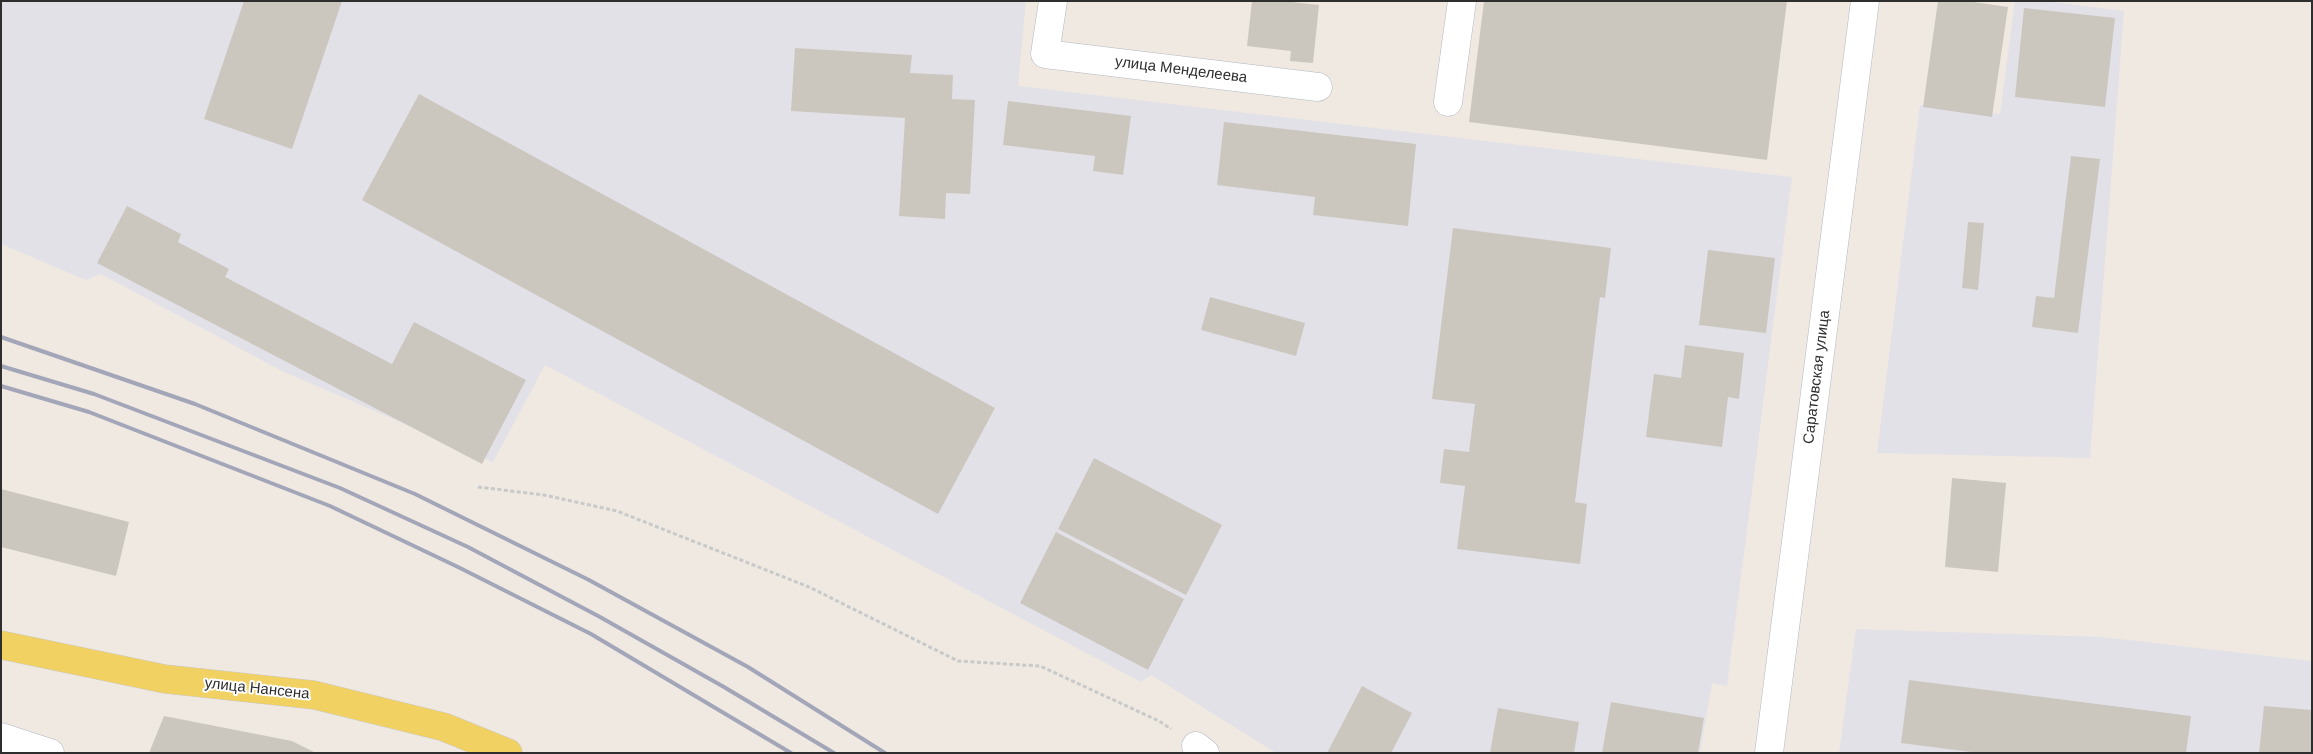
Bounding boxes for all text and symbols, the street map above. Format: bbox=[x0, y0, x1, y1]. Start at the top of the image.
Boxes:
street label: улица Менделеева bbox=[1114, 53, 1248, 87]
street label: Саратовская улица bbox=[1800, 309, 1834, 445]
street label: улица Нансена bbox=[204, 675, 310, 703]

